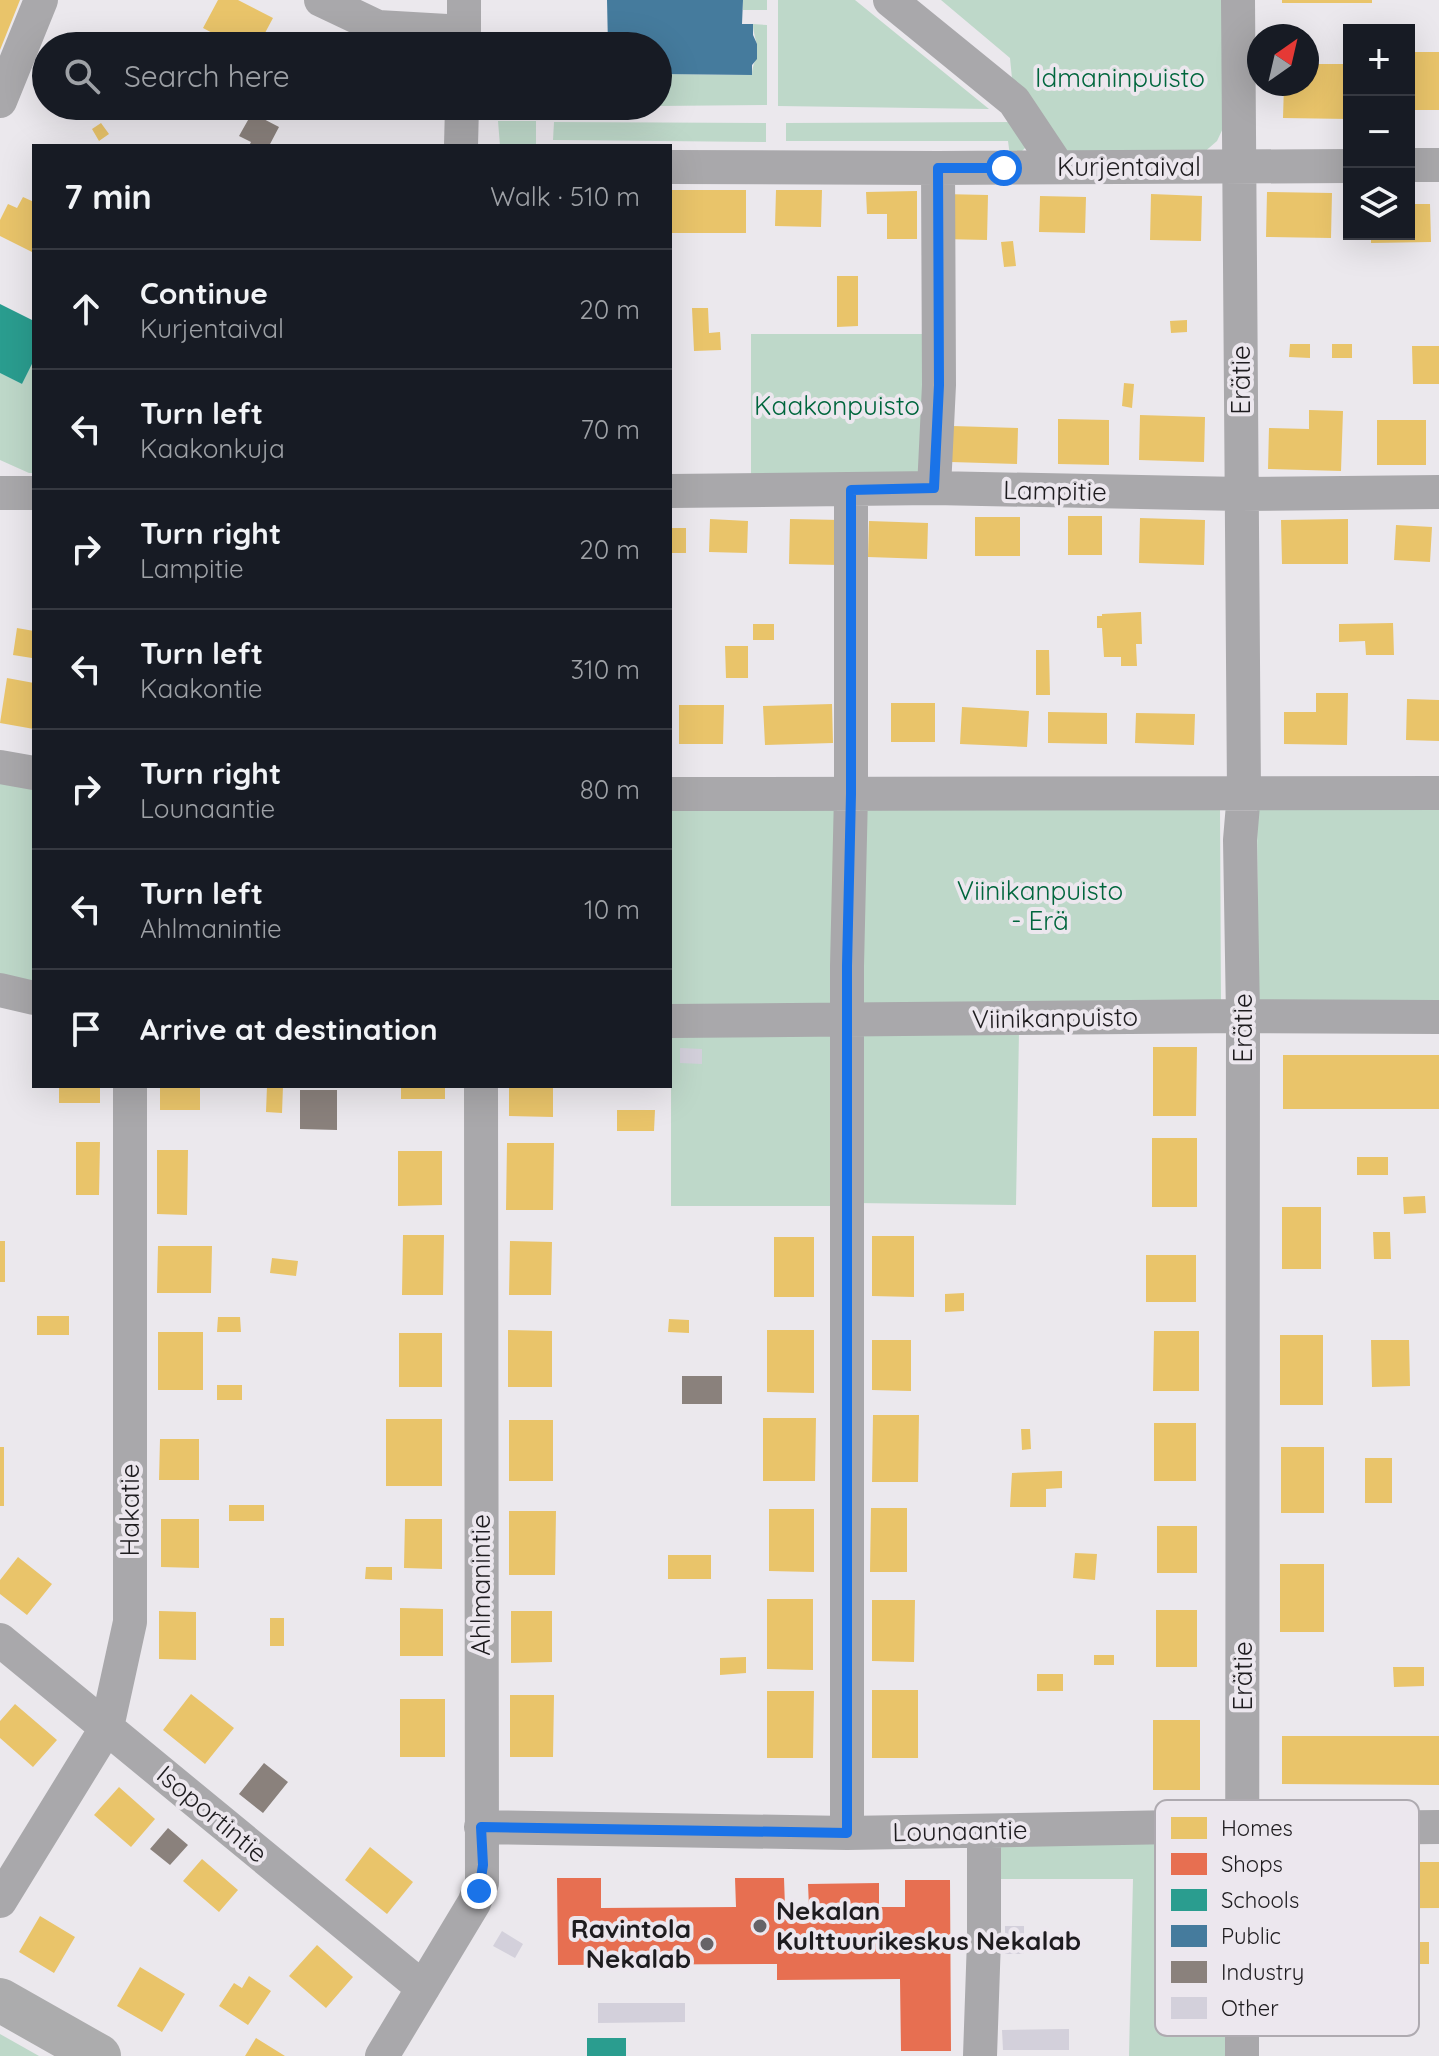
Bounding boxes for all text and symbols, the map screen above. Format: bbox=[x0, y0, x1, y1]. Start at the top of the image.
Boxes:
north arrow bbox=[1247, 24, 1319, 96]
map controls bbox=[1343, 24, 1415, 240]
button: + bbox=[1343, 24, 1415, 96]
search box bbox=[32, 32, 672, 120]
icon: search bbox=[60, 54, 104, 98]
text: Search here bbox=[124, 57, 290, 95]
park label: Idmaninpuisto bbox=[1035, 61, 1205, 94]
button: − bbox=[1343, 96, 1415, 168]
route start bbox=[986, 150, 1022, 186]
street label: Kurjentaival bbox=[1057, 150, 1201, 183]
button: layers bbox=[1343, 168, 1415, 240]
text: 7 min bbox=[64, 175, 152, 218]
text: Walk · 510 m bbox=[490, 180, 640, 213]
text: Continue bbox=[140, 274, 268, 312]
icon: ahead bbox=[64, 287, 108, 331]
text: 20 m bbox=[579, 293, 640, 326]
text: Kurjentaival bbox=[140, 312, 284, 345]
street label: Erätie bbox=[1224, 345, 1257, 415]
park label: Kaakonpuisto bbox=[754, 389, 920, 422]
text: Turn left bbox=[140, 394, 263, 432]
icon: left bbox=[64, 407, 108, 451]
text: 70 m bbox=[580, 413, 640, 446]
text: Kaakonkuja bbox=[140, 432, 285, 465]
street label: Lampitie bbox=[1003, 473, 1107, 508]
text: Turn right bbox=[140, 514, 281, 552]
icon: right bbox=[64, 527, 108, 571]
text: 20 m bbox=[579, 533, 640, 566]
text: Lampitie bbox=[140, 552, 244, 585]
text: Turn left bbox=[140, 634, 263, 672]
icon: left bbox=[64, 647, 108, 691]
text: 310 m bbox=[570, 653, 640, 686]
text: Kaakontie bbox=[140, 672, 262, 705]
text: Turn right bbox=[140, 754, 281, 792]
icon: right bbox=[64, 767, 108, 811]
text: 80 m bbox=[580, 773, 640, 806]
text: Lounaantie bbox=[140, 792, 275, 825]
text: Turn left bbox=[140, 874, 263, 912]
park label: Viinikanpuisto - Erä bbox=[957, 874, 1123, 937]
icon: left bbox=[64, 887, 108, 931]
text: 10 m bbox=[584, 893, 640, 926]
text: Ahlmanintie bbox=[140, 912, 282, 945]
street label: Erätie bbox=[1226, 993, 1259, 1063]
street label: Viinikanpuisto bbox=[972, 1000, 1138, 1035]
icon: arrive bbox=[64, 1007, 108, 1051]
text: Arrive at destination bbox=[140, 1010, 438, 1048]
street label: Hakatie bbox=[113, 1463, 146, 1557]
street label: Ahlmanintie bbox=[464, 1514, 497, 1656]
street label: Erätie bbox=[1226, 1641, 1259, 1711]
street label: Isoportintie bbox=[150, 1758, 274, 1869]
legend bbox=[1155, 1800, 1419, 2036]
street label: Lounaantie bbox=[892, 1813, 1028, 1848]
text: Homes bbox=[1221, 1814, 1293, 1842]
text: Shops bbox=[1221, 1850, 1283, 1878]
route end bbox=[461, 1873, 497, 1909]
text: Schools bbox=[1221, 1886, 1299, 1914]
place label: Nekalan Kulttuurikeskus Nekalab bbox=[776, 1894, 1081, 1957]
place label: Ravintola Nekalab bbox=[571, 1912, 691, 1975]
marker: Nekalan Kulttuurikeskus Nekalab bbox=[751, 1917, 769, 1935]
text: Public bbox=[1221, 1922, 1281, 1950]
marker: Ravintola Nekalab bbox=[698, 1935, 716, 1953]
text: Industry bbox=[1221, 1958, 1304, 1986]
text: Other bbox=[1221, 1994, 1279, 2022]

